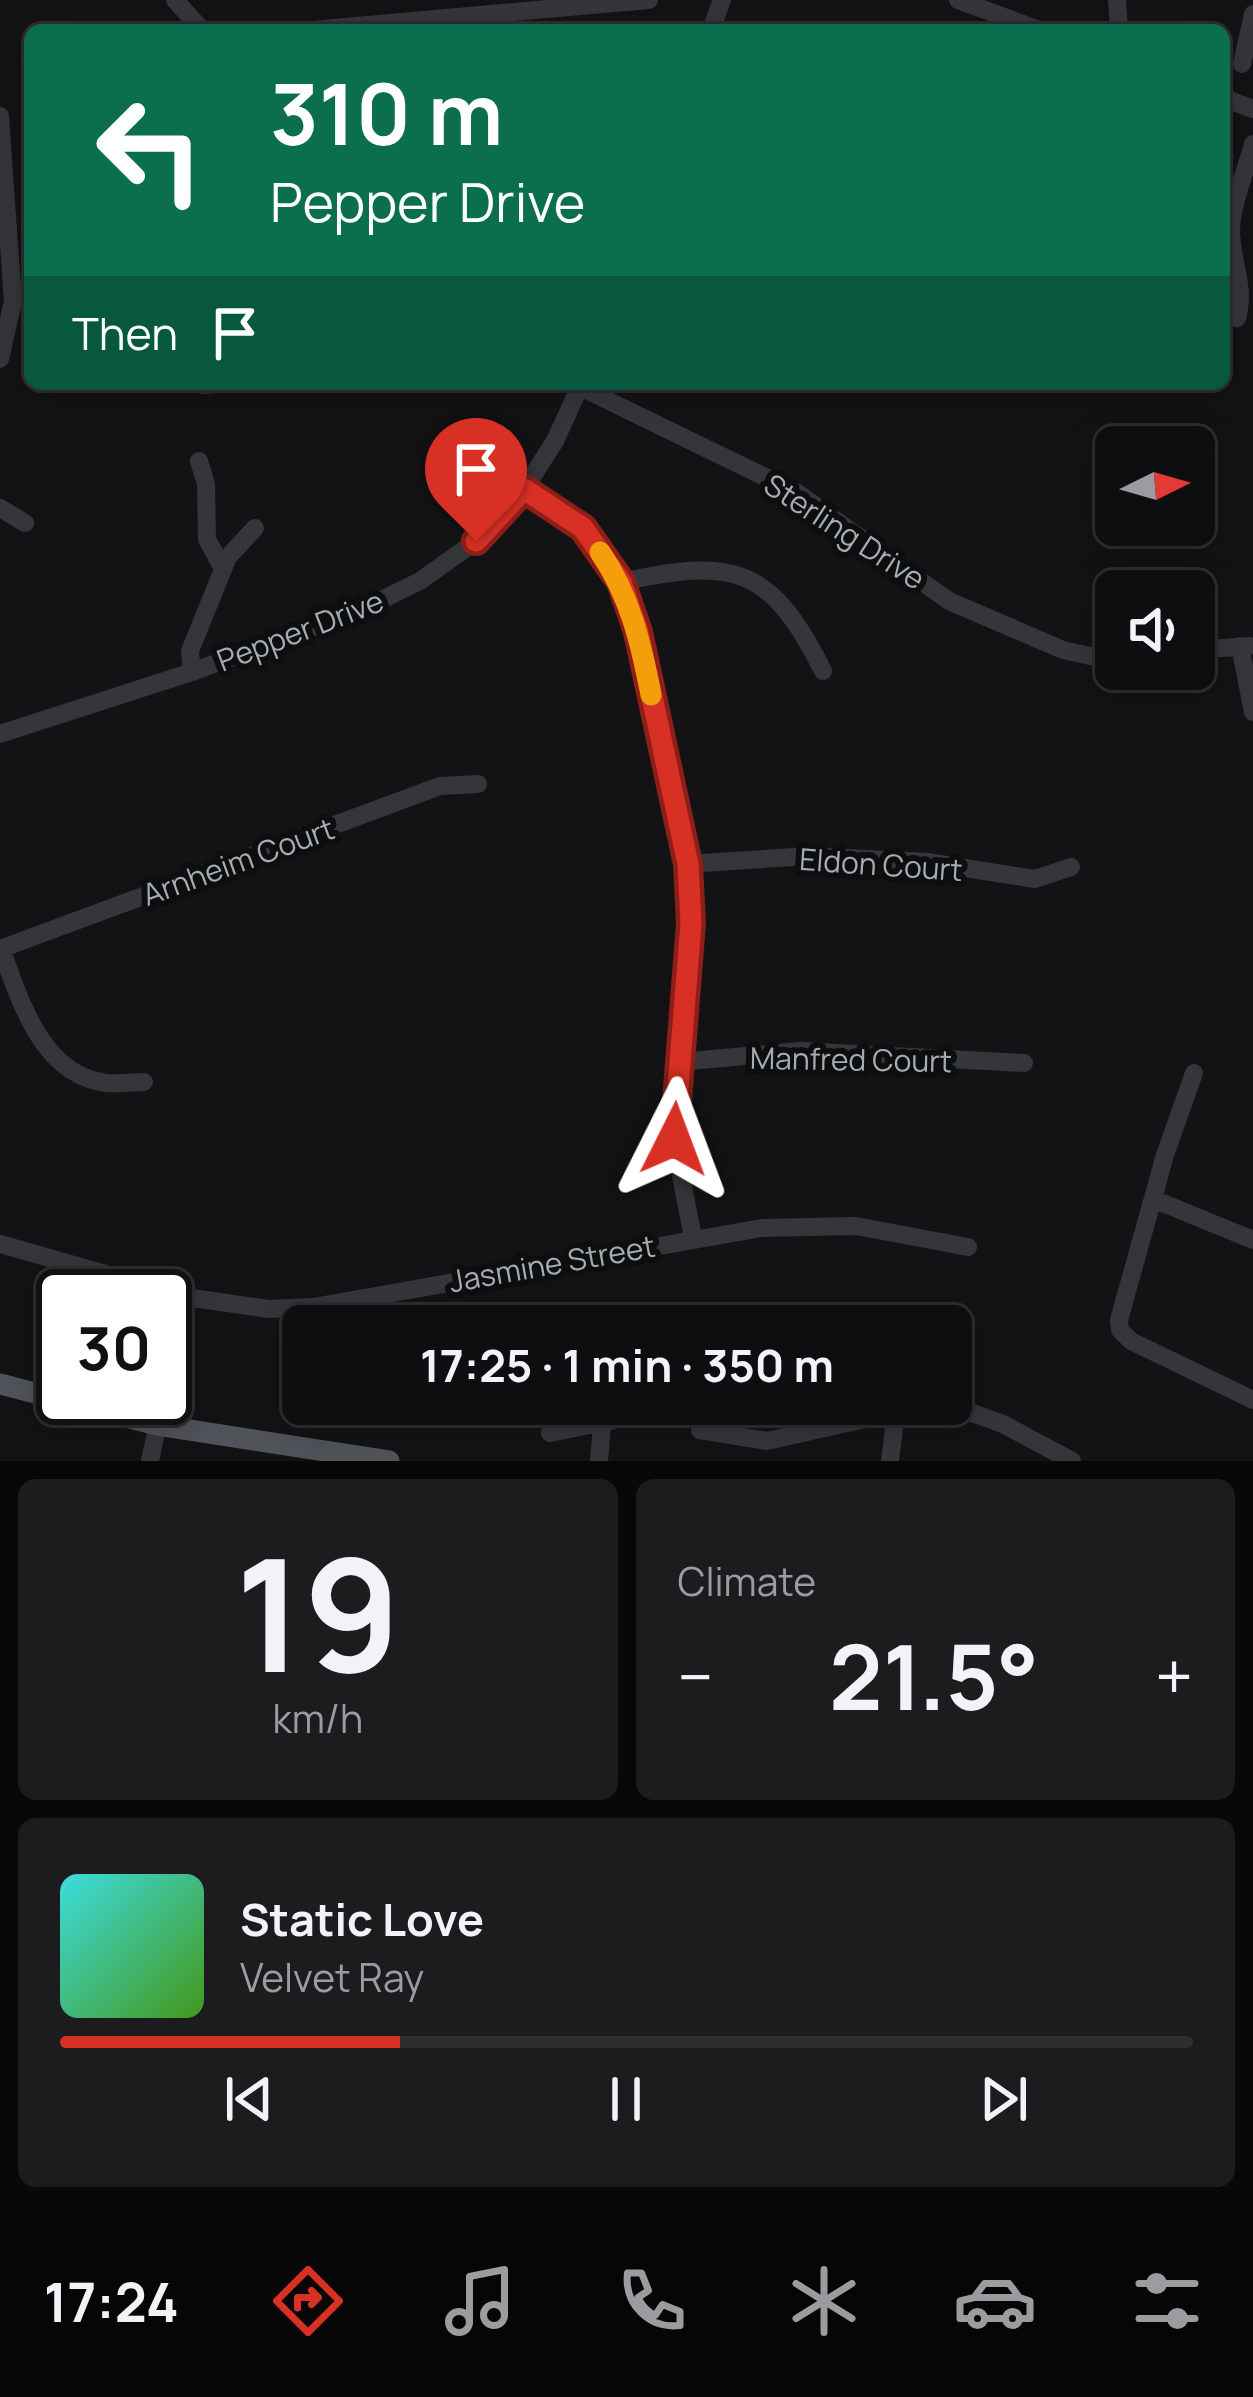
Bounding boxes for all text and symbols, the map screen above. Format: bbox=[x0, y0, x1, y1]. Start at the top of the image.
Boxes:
text: 310 m bbox=[270, 55, 503, 170]
icon: left bbox=[72, 72, 228, 228]
text: Pepper Drive bbox=[270, 164, 585, 238]
icon: arrive bbox=[202, 300, 268, 366]
text: Then bbox=[72, 302, 178, 364]
pin bbox=[425, 418, 527, 541]
north arrow bbox=[1095, 426, 1215, 546]
map controls bbox=[1095, 426, 1215, 690]
icon: arrive bbox=[443, 436, 509, 502]
street label: Sterling Drive bbox=[757, 464, 933, 598]
button: sound bbox=[1095, 570, 1215, 690]
street label: Pepper Drive bbox=[211, 579, 389, 681]
street label: Arnheim Court bbox=[136, 807, 340, 915]
street label: Eldon Court bbox=[798, 838, 964, 890]
street label: Manfred Court bbox=[750, 1037, 952, 1081]
position arrow bbox=[611, 1076, 737, 1202]
street label: Jasmine Street bbox=[446, 1225, 658, 1301]
speed limit sign: 30 bbox=[36, 1269, 192, 1425]
text: 17:25 · 1 min · 350 m bbox=[420, 1334, 834, 1396]
text: 19 bbox=[235, 1506, 400, 1719]
text: Climate bbox=[678, 1554, 816, 1608]
text: 21.5° bbox=[829, 1614, 1039, 1737]
text: − bbox=[678, 1631, 713, 1721]
text: + bbox=[1155, 1631, 1193, 1721]
text: km/h bbox=[272, 1691, 363, 1745]
text: Static Love bbox=[240, 1888, 484, 1950]
text: Velvet Ray bbox=[240, 1950, 424, 2004]
icon: previous bbox=[216, 2066, 282, 2132]
icon: pause bbox=[593, 2066, 659, 2132]
icon: next bbox=[971, 2066, 1037, 2132]
icon: directions bbox=[266, 2259, 350, 2343]
icon: music bbox=[438, 2259, 522, 2343]
icon: phone bbox=[610, 2259, 694, 2343]
icon: climate bbox=[782, 2259, 866, 2343]
icon: car bbox=[953, 2259, 1037, 2343]
icon: filters bbox=[1125, 2259, 1209, 2343]
text: 17:24 bbox=[44, 2264, 179, 2338]

